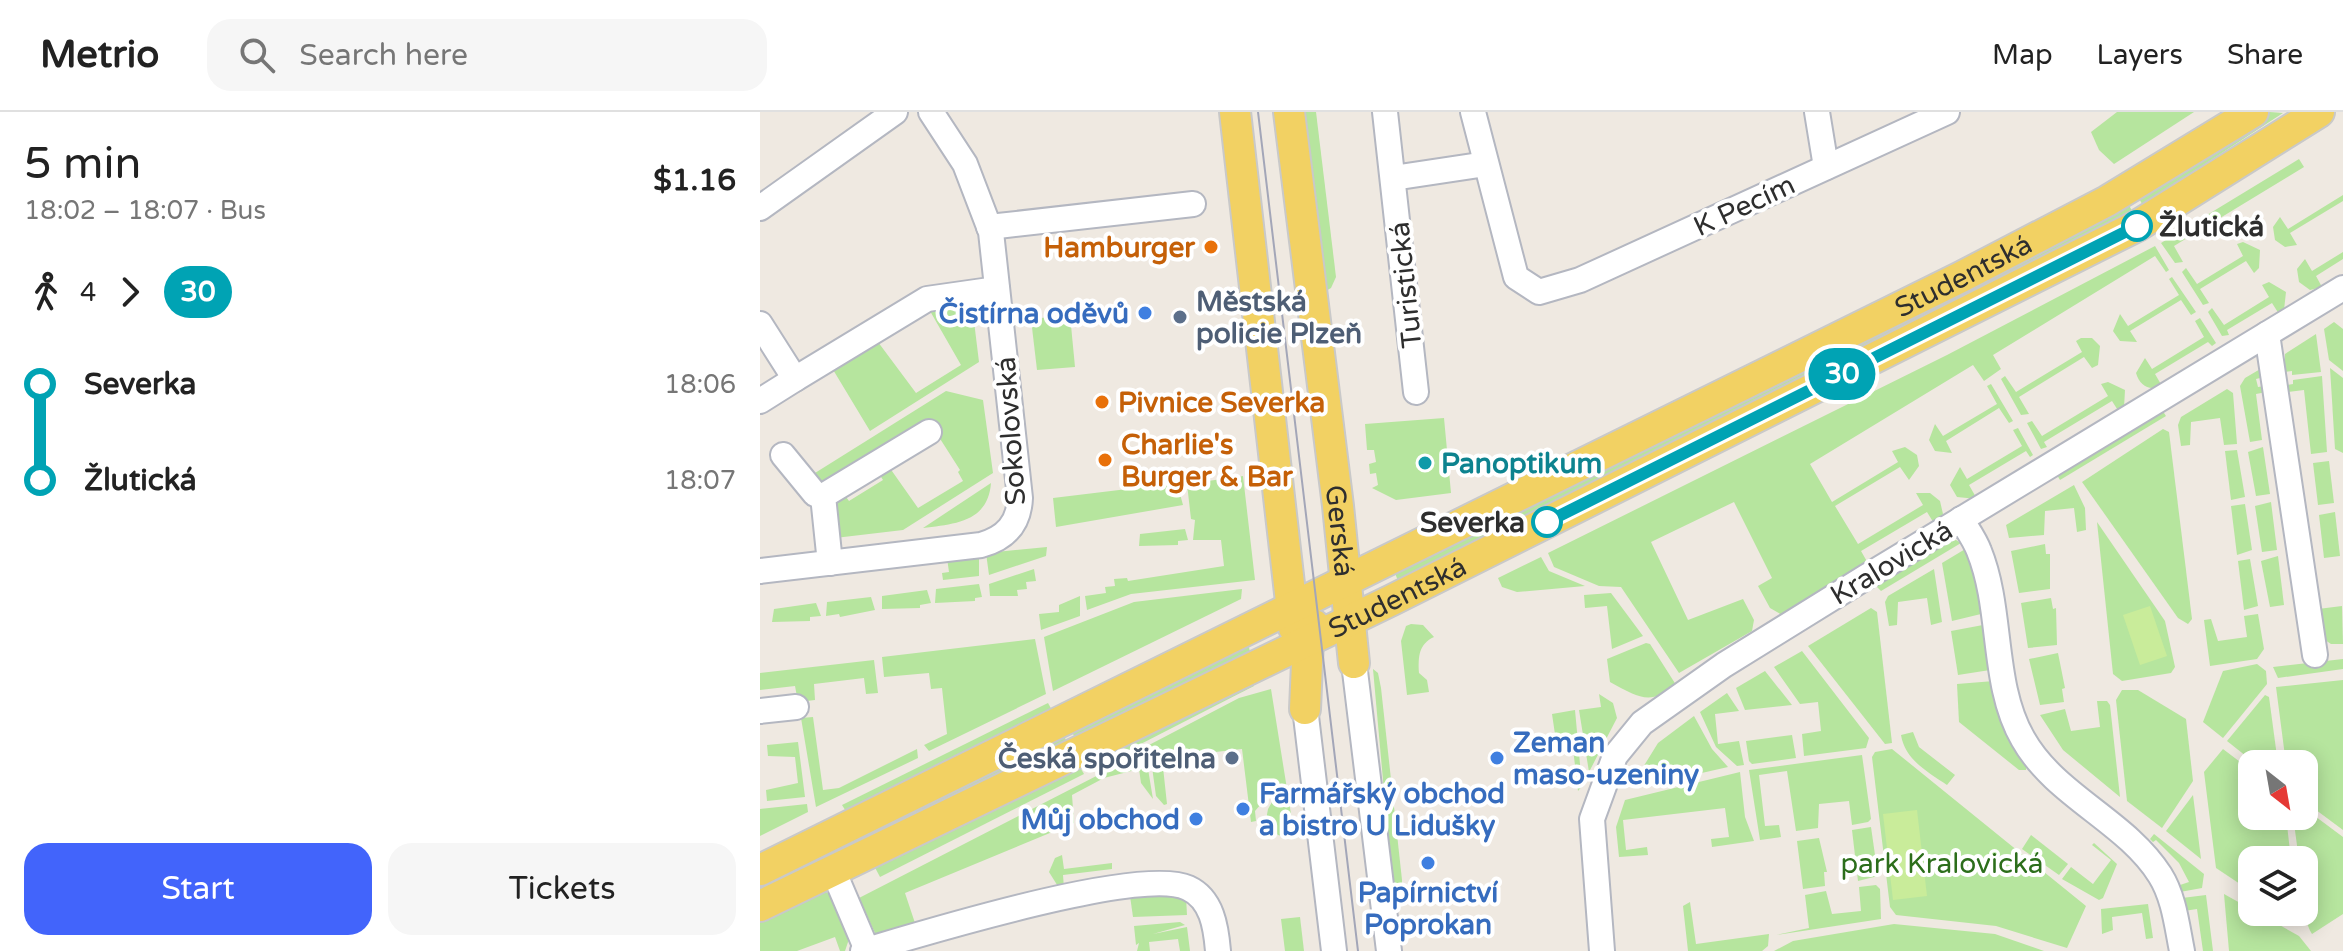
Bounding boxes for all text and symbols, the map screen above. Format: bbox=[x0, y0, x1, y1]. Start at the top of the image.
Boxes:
search box bbox=[207, 19, 767, 91]
text: Metrio bbox=[40, 32, 159, 78]
icon: search bbox=[235, 33, 279, 77]
text: Search here bbox=[299, 37, 468, 74]
text: Map bbox=[1992, 38, 2053, 72]
text: Layers bbox=[2097, 38, 2183, 72]
text: Share bbox=[2227, 38, 2303, 72]
text: 5 min bbox=[24, 138, 141, 191]
text: $1.16 bbox=[653, 162, 736, 199]
street label: K Pecím bbox=[1688, 168, 1801, 244]
text: 18:02 – 18:07 · Bus bbox=[24, 195, 266, 226]
place label: Žlutická bbox=[2159, 210, 2264, 244]
marker: Žlutická bbox=[2122, 211, 2152, 241]
street label: Turistická bbox=[1382, 220, 1430, 350]
street label: Studentská bbox=[1889, 227, 2038, 325]
place label: Hamburger bbox=[1043, 231, 1196, 265]
marker: Hamburger bbox=[1202, 238, 1220, 256]
icon: walk bbox=[24, 270, 68, 314]
icon: forward bbox=[108, 270, 152, 314]
text: 30 bbox=[180, 275, 216, 309]
text: 4 bbox=[80, 277, 96, 308]
place label: Městská policie Plzeň bbox=[1196, 285, 1362, 351]
place label: Čistírna oděvů bbox=[938, 297, 1129, 331]
marker: Čistírna oděvů bbox=[1136, 304, 1154, 322]
marker: Městská policie Plzeň bbox=[1171, 308, 1189, 326]
line badge: 30 bbox=[1806, 348, 1878, 400]
street label: Sokolovská bbox=[989, 355, 1033, 506]
text: 30 bbox=[1824, 357, 1860, 391]
text: Severka bbox=[84, 366, 196, 403]
text: 18:06 bbox=[664, 369, 736, 400]
place label: Pivnice Severka bbox=[1118, 386, 1325, 420]
marker: Pivnice Severka bbox=[1093, 393, 1111, 411]
place label: Charlie's Burger & Bar bbox=[1121, 428, 1294, 494]
place label: Panoptikum bbox=[1441, 447, 1602, 481]
marker: Charlie's Burger & Bar bbox=[1096, 451, 1114, 469]
marker: Panoptikum bbox=[1416, 454, 1434, 472]
text: Žlutická bbox=[84, 462, 197, 499]
text: 18:07 bbox=[664, 465, 736, 496]
street label: Gerská bbox=[1318, 483, 1361, 578]
place label: Severka bbox=[1420, 506, 1525, 540]
marker: Severka bbox=[1532, 507, 1562, 537]
street label: Kralovická bbox=[1824, 513, 1959, 613]
street label: Studentská bbox=[1323, 550, 1472, 646]
place label: Zeman maso-uzeniny bbox=[1513, 726, 1699, 792]
place label: Česká spořitelna bbox=[998, 742, 1216, 776]
marker: Česká spořitelna bbox=[1223, 749, 1241, 767]
marker: Zeman maso-uzeniny bbox=[1488, 749, 1506, 767]
north arrow bbox=[2238, 750, 2318, 830]
map controls bbox=[2238, 750, 2318, 926]
place label: Farmářský obchod a bistro U Lidušky bbox=[1259, 777, 1505, 843]
marker: Farmářský obchod a bistro U Lidušky bbox=[1234, 800, 1252, 818]
place label: Můj obchod bbox=[1021, 803, 1180, 837]
marker: Můj obchod bbox=[1187, 810, 1205, 828]
button: Start bbox=[24, 843, 372, 935]
button: Tickets bbox=[388, 843, 736, 935]
button: layers bbox=[2238, 846, 2318, 926]
park label: park Kralovická bbox=[1840, 847, 2044, 881]
marker: Papírnictví Poprokan bbox=[1419, 854, 1437, 872]
place label: Papírnictví Poprokan bbox=[1358, 876, 1498, 942]

